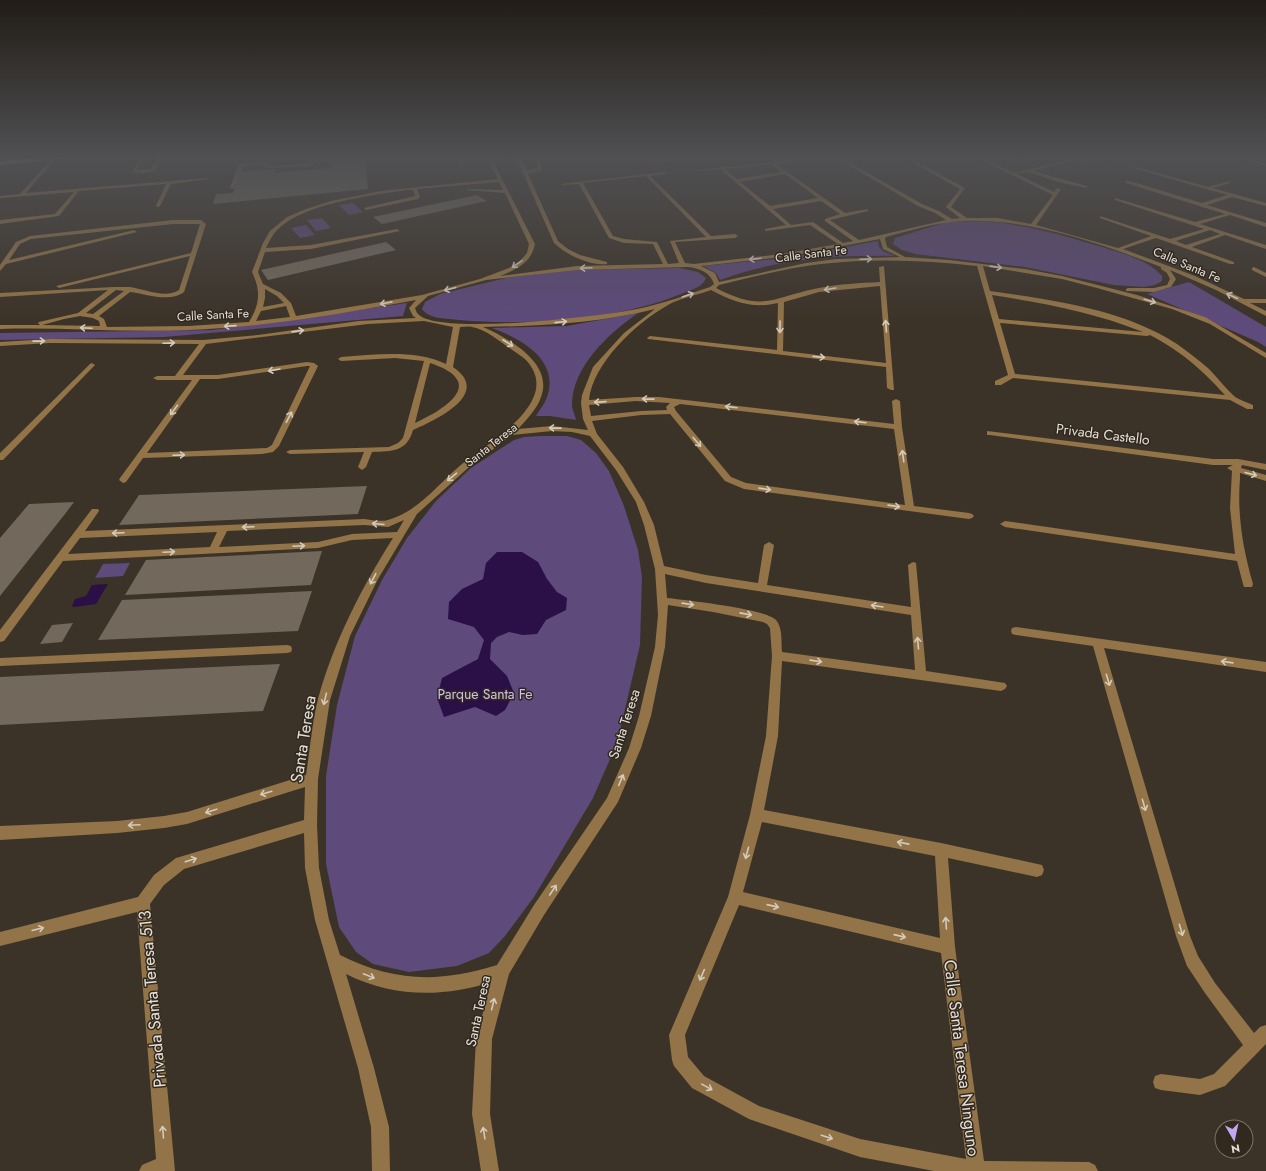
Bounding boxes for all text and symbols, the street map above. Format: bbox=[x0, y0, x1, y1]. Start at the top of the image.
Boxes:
street label: Calle Santa Fe bbox=[774, 241, 848, 267]
street label: Calle Santa Fe bbox=[1150, 243, 1224, 287]
one-way arrow bbox=[859, 255, 872, 263]
one-way arrow bbox=[749, 256, 762, 263]
one-way arrow bbox=[512, 260, 523, 268]
one-way arrow bbox=[989, 263, 1002, 271]
one-way arrow bbox=[580, 264, 593, 271]
one-way arrow bbox=[824, 285, 837, 293]
one-way arrow bbox=[444, 286, 457, 293]
one-way arrow bbox=[682, 291, 694, 299]
one-way arrow bbox=[1226, 292, 1238, 299]
one-way arrow bbox=[1143, 298, 1156, 305]
one-way arrow bbox=[380, 300, 393, 308]
street label: Calle Santa Fe bbox=[177, 304, 249, 326]
one-way arrow bbox=[554, 318, 567, 326]
one-way arrow bbox=[776, 320, 784, 333]
one-way arrow bbox=[882, 320, 889, 333]
one-way arrow bbox=[224, 322, 237, 329]
one-way arrow bbox=[80, 324, 93, 331]
one-way arrow bbox=[291, 327, 304, 335]
one-way arrow bbox=[32, 337, 45, 345]
one-way arrow bbox=[162, 339, 175, 347]
one-way arrow bbox=[502, 339, 513, 347]
one-way arrow bbox=[812, 354, 825, 361]
one-way arrow bbox=[268, 366, 281, 374]
one-way arrow bbox=[642, 395, 655, 403]
one-way arrow bbox=[594, 398, 607, 405]
one-way arrow bbox=[724, 403, 737, 411]
one-way arrow bbox=[170, 404, 178, 415]
one-way arrow bbox=[286, 411, 293, 423]
street label: Privada Castello bbox=[1055, 418, 1151, 450]
street label: Santa Teresa bbox=[461, 419, 521, 471]
one-way arrow bbox=[854, 419, 867, 426]
one-way arrow bbox=[549, 424, 562, 432]
one-way arrow bbox=[692, 437, 701, 447]
one-way arrow bbox=[899, 450, 907, 463]
one-way arrow bbox=[172, 451, 185, 459]
one-way arrow bbox=[1244, 471, 1257, 478]
one-way arrow bbox=[446, 472, 457, 481]
one-way arrow bbox=[758, 485, 771, 493]
one-way arrow bbox=[887, 502, 900, 510]
one-way arrow bbox=[372, 520, 385, 527]
one-way arrow bbox=[242, 524, 255, 531]
one-way arrow bbox=[112, 529, 125, 537]
one-way arrow bbox=[292, 542, 305, 549]
one-way arrow bbox=[162, 549, 175, 556]
one-way arrow bbox=[368, 572, 376, 584]
one-way arrow bbox=[681, 600, 694, 608]
one-way arrow bbox=[871, 602, 884, 610]
one-way arrow bbox=[739, 610, 752, 618]
one-way arrow bbox=[915, 637, 922, 650]
one-way arrow bbox=[809, 657, 822, 665]
one-way arrow bbox=[1221, 657, 1234, 665]
one-way arrow bbox=[1105, 673, 1112, 686]
park label: Parque Santa Fe bbox=[437, 684, 533, 704]
street label: Santa Teresa bbox=[603, 686, 645, 762]
one-way arrow bbox=[321, 693, 328, 706]
street label: Santa Teresa bbox=[284, 694, 322, 784]
one-way arrow bbox=[618, 774, 626, 786]
one-way arrow bbox=[260, 790, 273, 797]
one-way arrow bbox=[1141, 798, 1148, 811]
one-way arrow bbox=[205, 807, 217, 815]
one-way arrow bbox=[128, 822, 141, 829]
one-way arrow bbox=[897, 838, 910, 846]
one-way arrow bbox=[743, 846, 750, 859]
one-way arrow bbox=[185, 856, 198, 863]
one-way arrow bbox=[549, 884, 557, 895]
one-way arrow bbox=[766, 902, 779, 910]
street label: Privada Santa Teresa 513 bbox=[132, 910, 172, 1088]
one-way arrow bbox=[943, 917, 950, 930]
one-way arrow bbox=[1178, 923, 1185, 936]
one-way arrow bbox=[31, 925, 44, 933]
one-way arrow bbox=[893, 932, 906, 940]
street label: Calle Santa Teresa Ninguno bbox=[938, 958, 986, 1158]
one-way arrow bbox=[698, 968, 706, 980]
one-way arrow bbox=[363, 973, 375, 981]
street label: Santa Teresa bbox=[461, 973, 495, 1049]
one-way arrow bbox=[490, 998, 498, 1011]
one-way arrow bbox=[701, 1084, 713, 1092]
north arrow bbox=[1214, 1119, 1254, 1159]
one-way arrow bbox=[160, 1126, 167, 1139]
one-way arrow bbox=[480, 1126, 488, 1139]
one-way arrow bbox=[820, 1134, 833, 1141]
text: N bbox=[1230, 1140, 1241, 1157]

